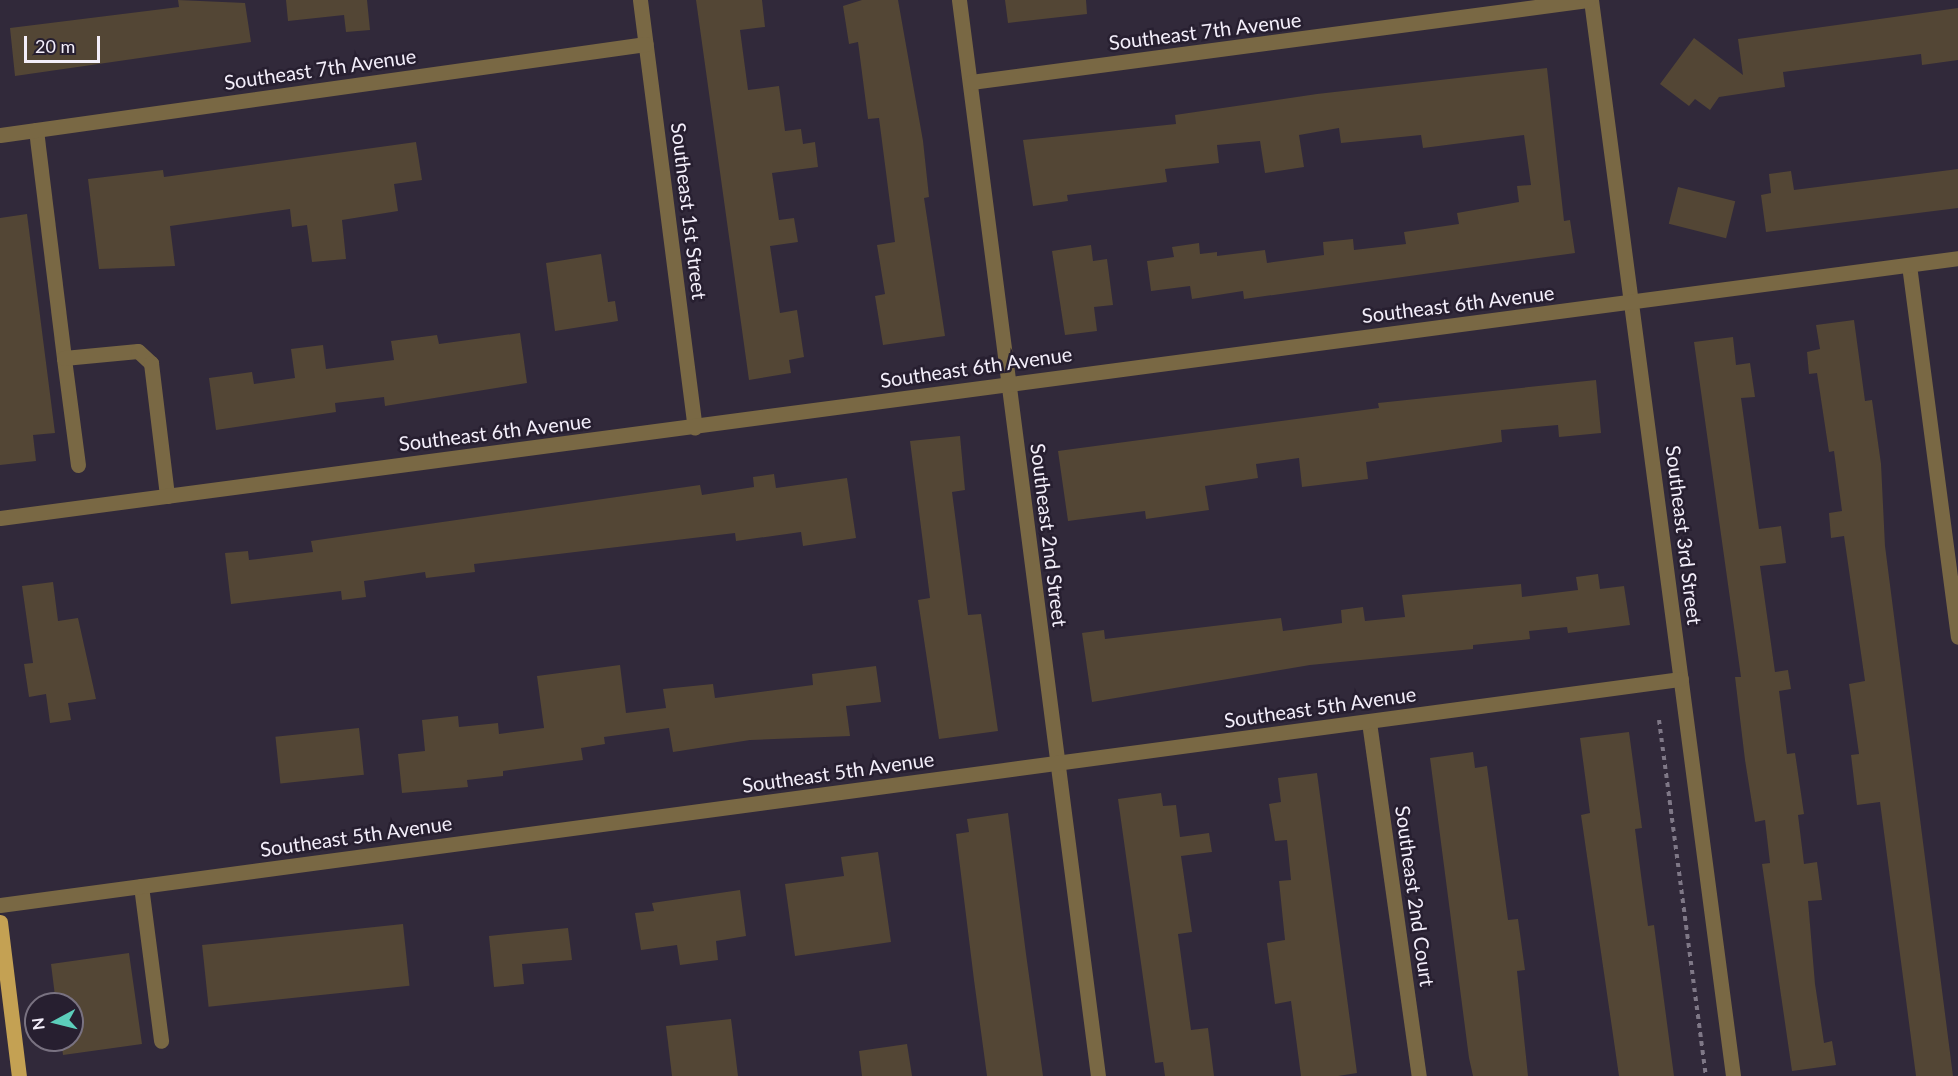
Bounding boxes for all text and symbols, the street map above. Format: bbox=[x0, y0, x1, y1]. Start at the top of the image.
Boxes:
street label: Southeast 7th Avenue bbox=[1107, 7, 1303, 55]
scale bar bbox=[27, 24, 104, 62]
text: 20 m bbox=[35, 35, 75, 57]
street label: Southeast 7th Avenue bbox=[222, 44, 418, 94]
street label: Southeast 1st Street bbox=[666, 121, 712, 301]
street label: Southeast 6th Avenue bbox=[1360, 280, 1556, 328]
street label: Southeast 6th Avenue bbox=[878, 342, 1074, 392]
street label: Southeast 6th Avenue bbox=[397, 408, 593, 456]
street label: Southeast 2nd Street bbox=[1026, 442, 1072, 628]
street label: Southeast 3rd Street bbox=[1661, 444, 1707, 626]
street label: Southeast 5th Avenue bbox=[1222, 682, 1418, 732]
street label: Southeast 5th Avenue bbox=[740, 747, 936, 797]
street label: Southeast 2nd Court bbox=[1390, 804, 1440, 988]
street label: Southeast 5th Avenue bbox=[258, 811, 454, 861]
north arrow bbox=[24, 992, 84, 1052]
text: N bbox=[27, 1017, 48, 1031]

